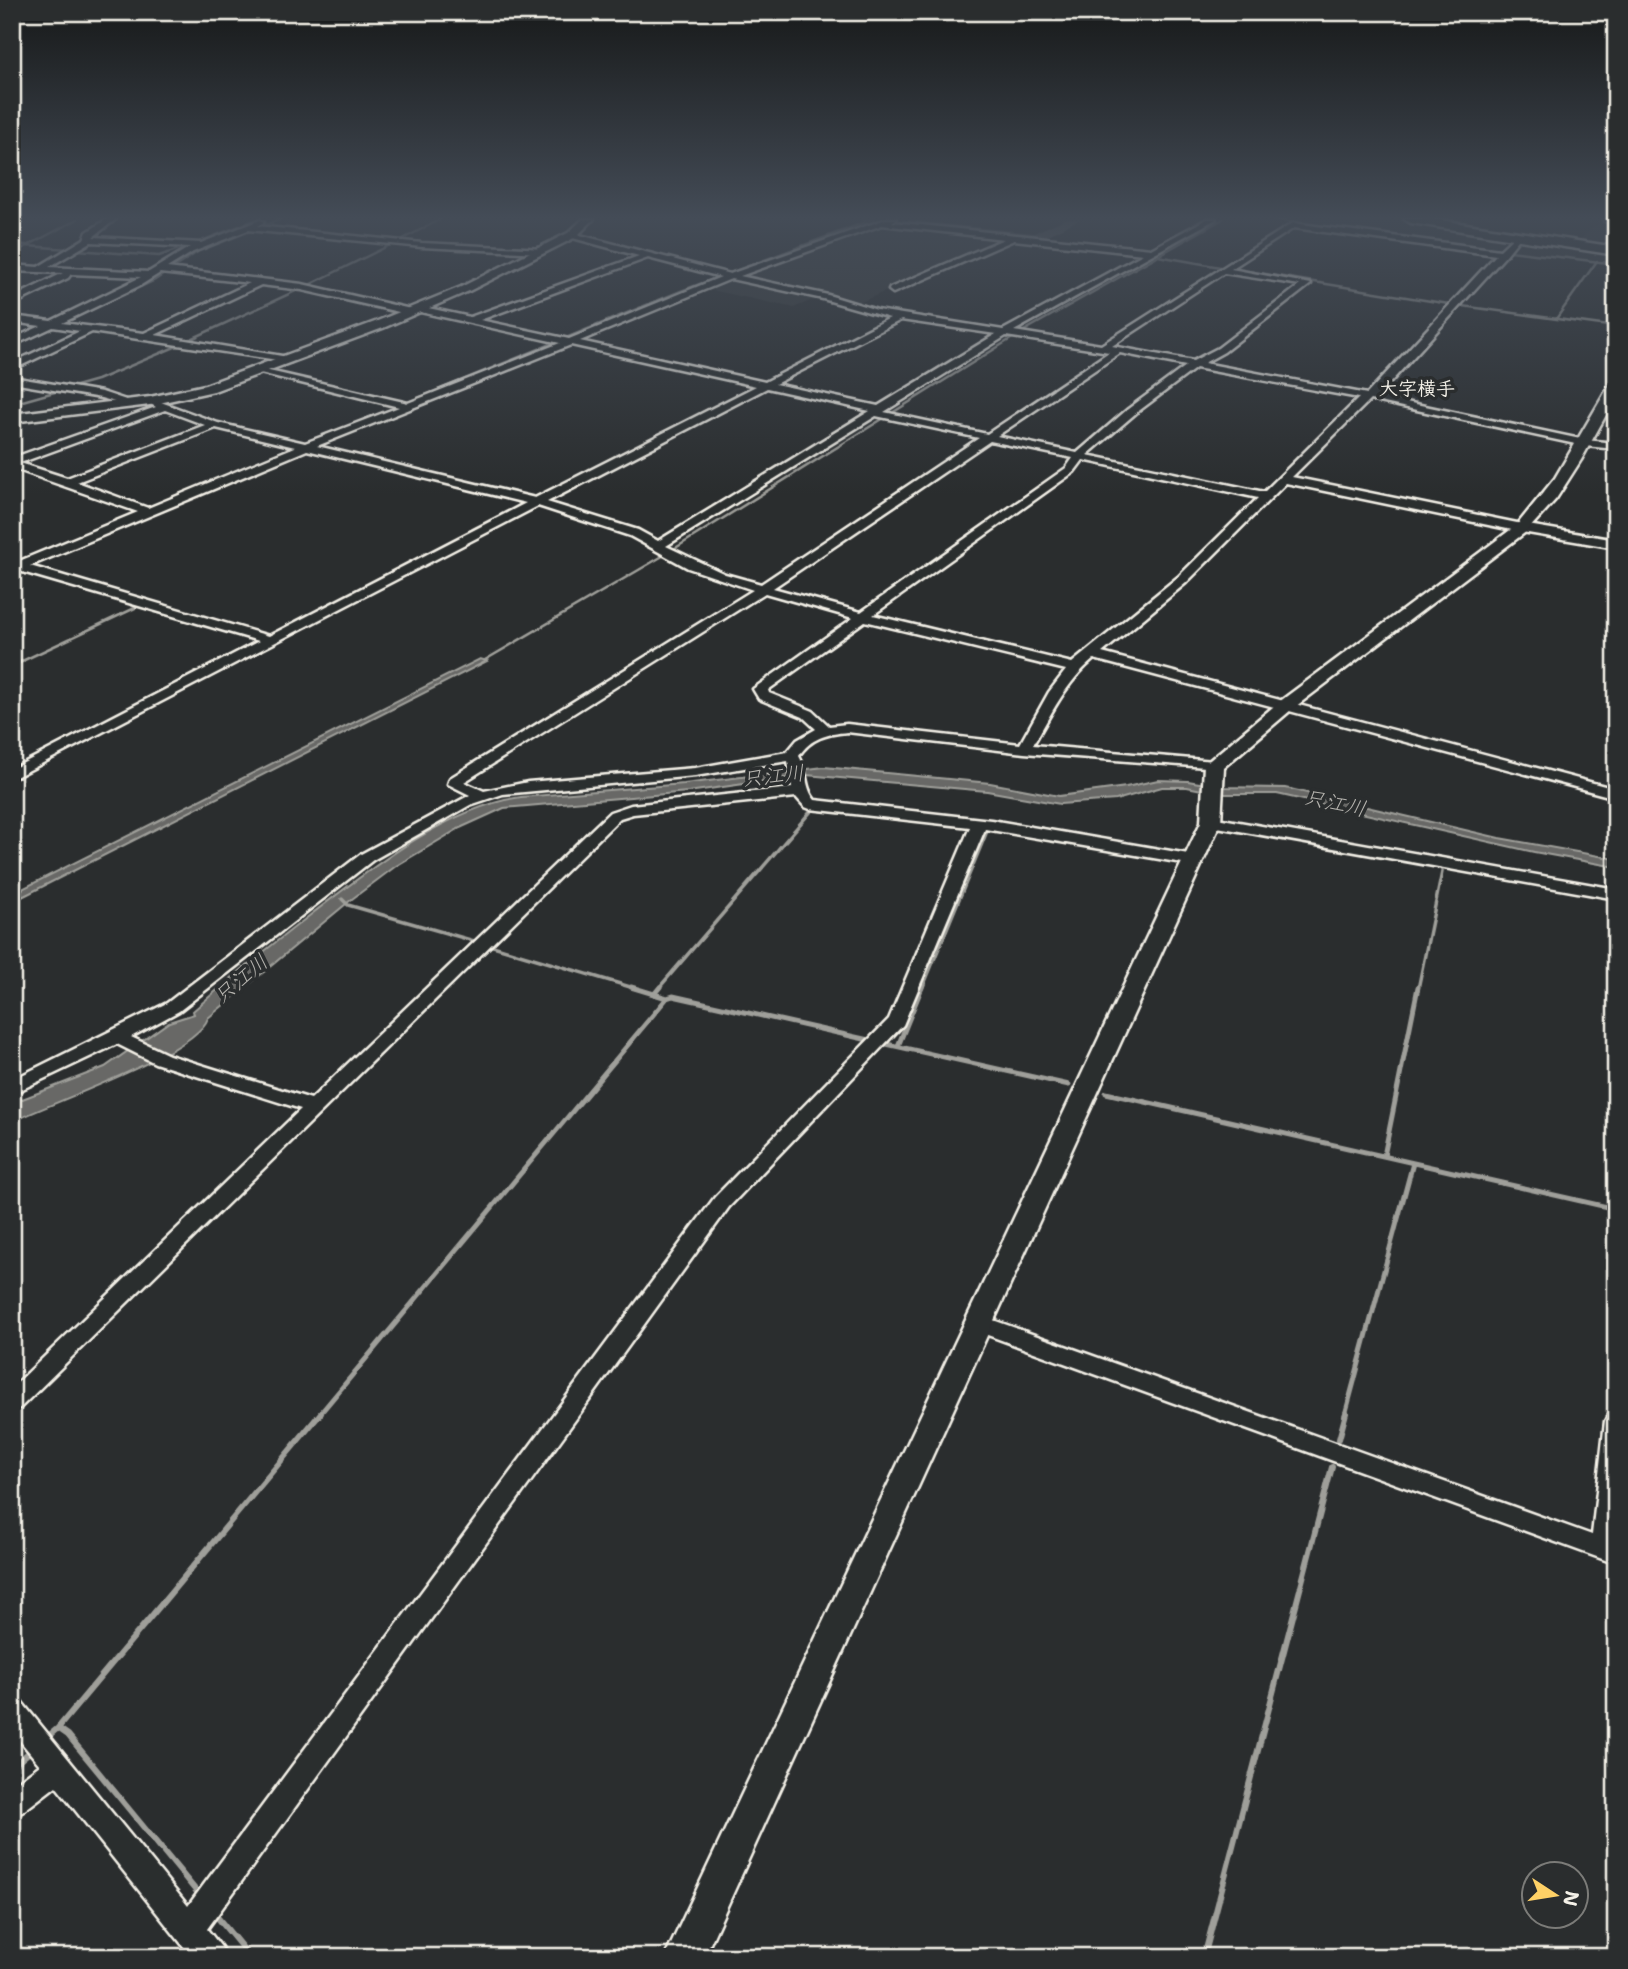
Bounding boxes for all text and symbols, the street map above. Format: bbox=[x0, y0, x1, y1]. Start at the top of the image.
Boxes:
district label: 大字横手 bbox=[1379, 376, 1455, 401]
water label: 只江川 bbox=[740, 759, 806, 793]
water label: 只江川 bbox=[1301, 783, 1369, 823]
water label: 只江川 bbox=[208, 948, 274, 1010]
north arrow bbox=[1520, 1860, 1590, 1930]
text: N bbox=[1557, 1888, 1585, 1908]

